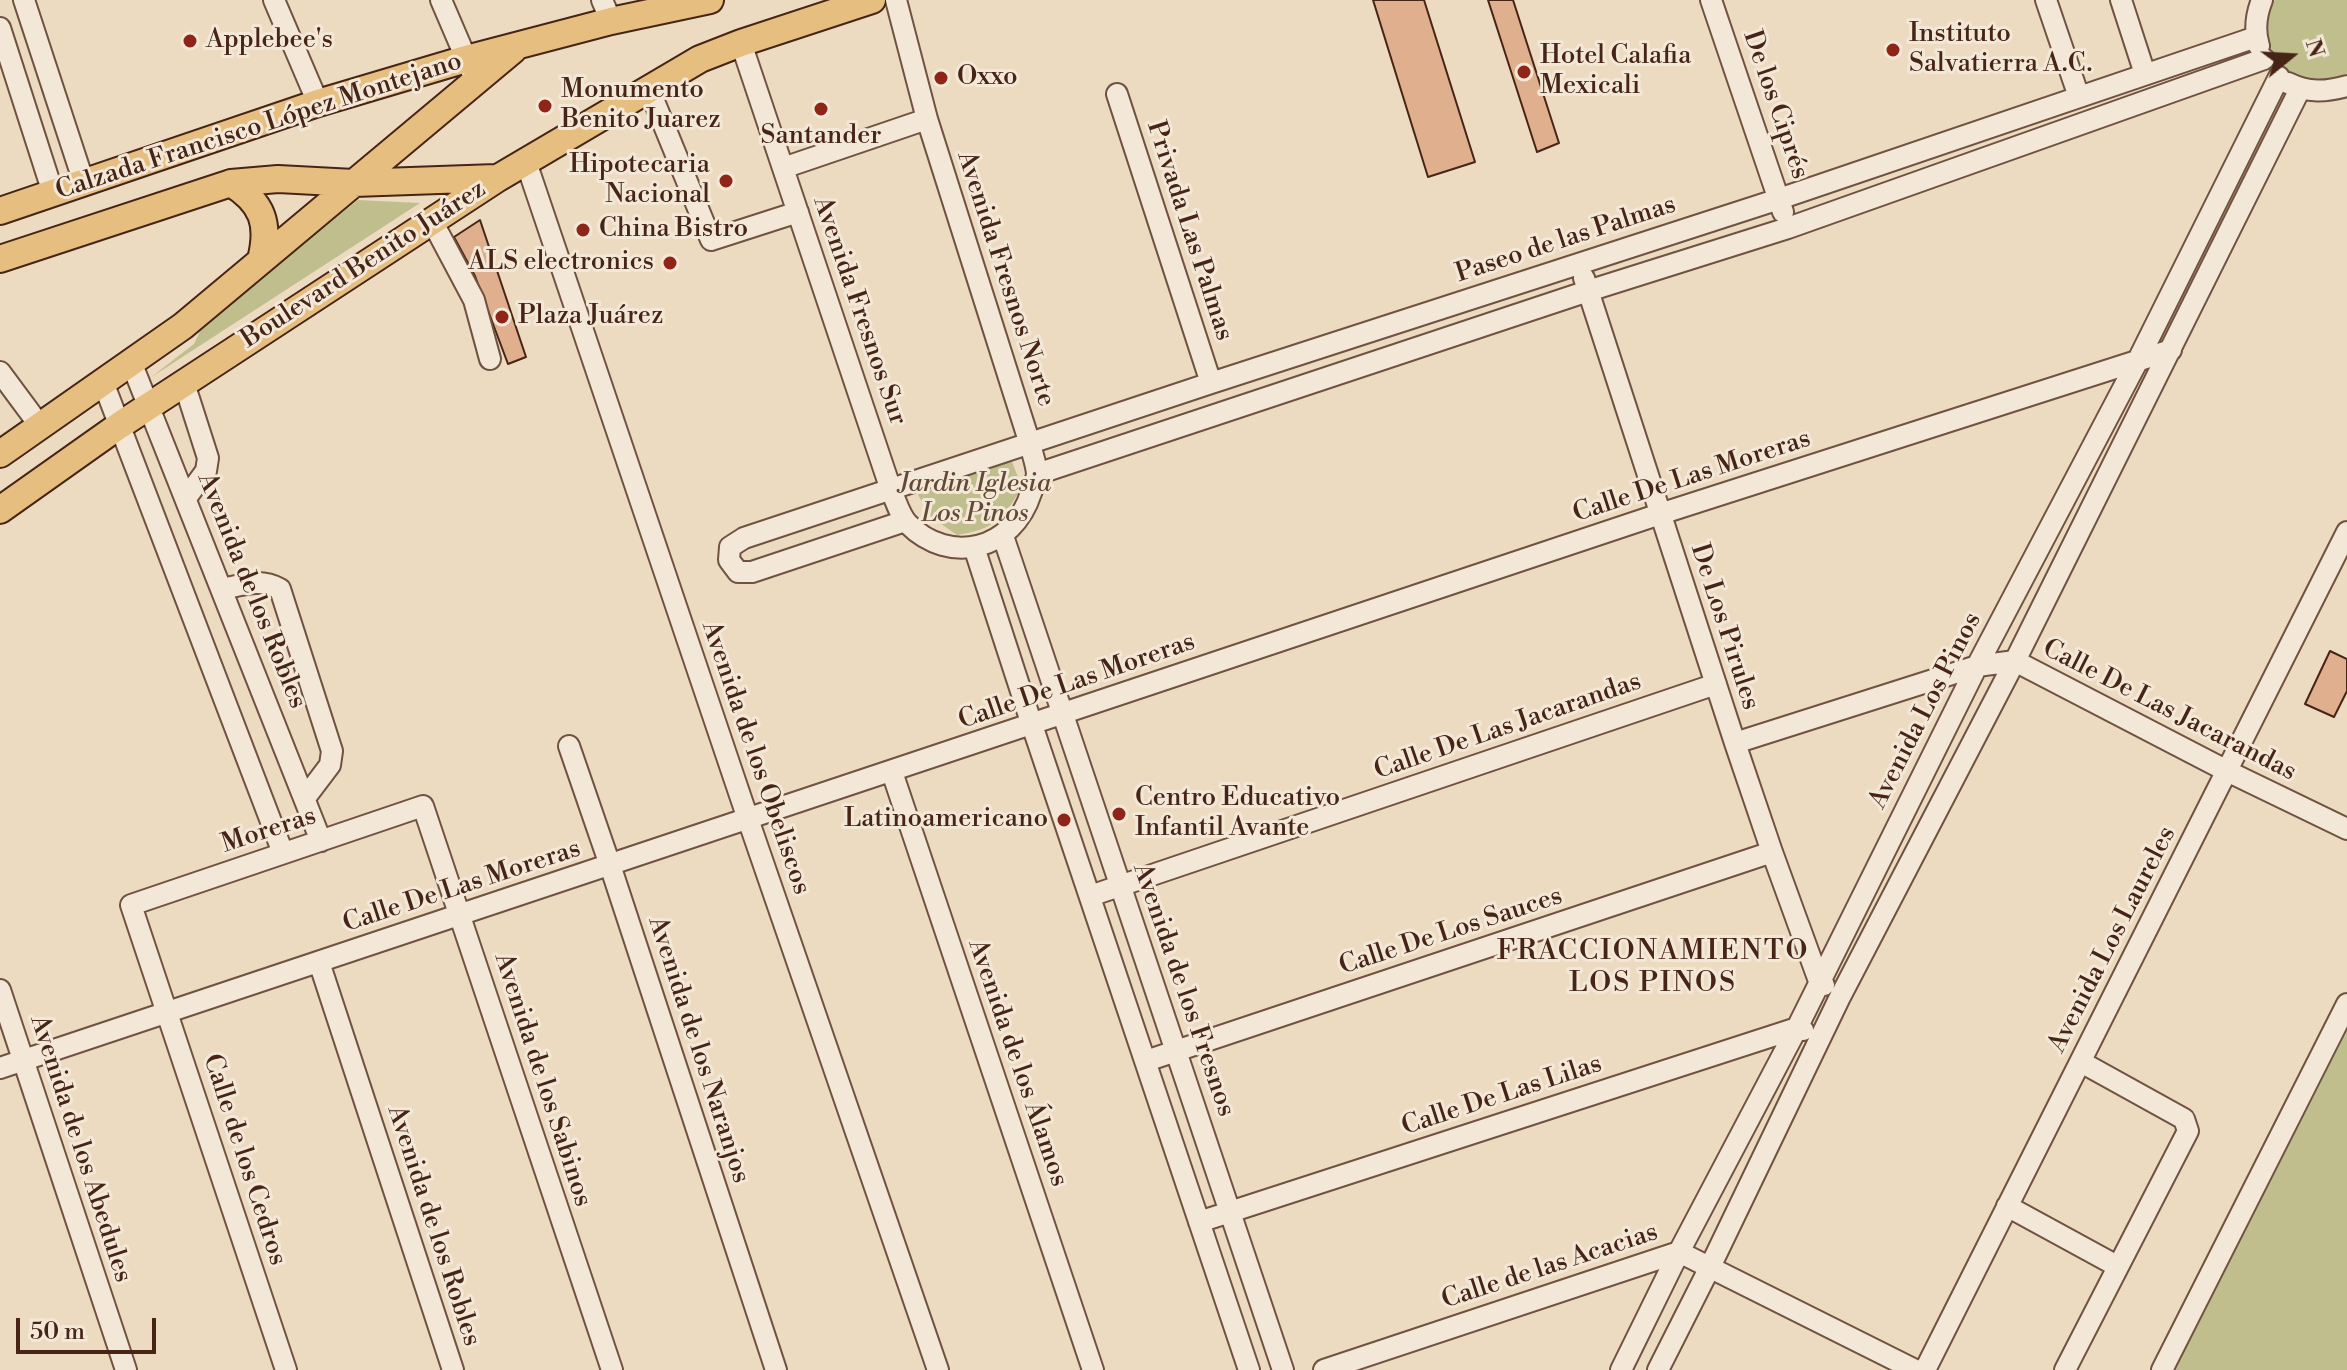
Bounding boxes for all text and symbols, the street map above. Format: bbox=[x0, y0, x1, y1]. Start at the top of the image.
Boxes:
north arrow bbox=[2251, 16, 2331, 96]
place label: Instituto Salvatierra A.C. bbox=[1909, 19, 2092, 80]
place label: Applebee's bbox=[206, 25, 333, 57]
street label: De los Ciprés bbox=[1735, 27, 1815, 183]
marker: Applebee's bbox=[181, 32, 199, 50]
text: N bbox=[2299, 36, 2330, 61]
place label: Hotel Calafia Mexicali bbox=[1540, 41, 1691, 102]
marker: Instituto Salvatierra A.C. bbox=[1884, 41, 1902, 59]
street label: Calzada Francisco López Montejano bbox=[52, 46, 466, 208]
place label: Oxxo bbox=[957, 62, 1018, 94]
marker: Hotel Calafia Mexicali bbox=[1515, 63, 1533, 81]
marker: Oxxo bbox=[932, 69, 950, 87]
place label: Monumento Benito Juarez bbox=[561, 75, 721, 136]
marker: Monumento Benito Juarez bbox=[536, 97, 554, 115]
marker: Santander bbox=[812, 100, 830, 118]
street label: Privada Las Palmas bbox=[1139, 117, 1239, 345]
place label: Santander bbox=[761, 121, 881, 153]
street label: Avenida Fresnos Norte bbox=[949, 147, 1061, 411]
place label: Hipotecaria Nacional bbox=[569, 150, 710, 212]
marker: Hipotecaria Nacional bbox=[717, 172, 735, 190]
street label: Boulevard Benito Juárez bbox=[236, 174, 492, 356]
street label: Paseo de las Palmas bbox=[1452, 190, 1680, 290]
street label: Avenida Fresnos Sur bbox=[805, 193, 913, 429]
place label: China Bistro bbox=[599, 214, 748, 246]
marker: China Bistro bbox=[574, 221, 592, 239]
place label: ALS electronics bbox=[468, 247, 654, 279]
marker: ALS electronics bbox=[661, 254, 679, 272]
place label: Plaza Juárez bbox=[518, 301, 663, 333]
marker: Plaza Juárez bbox=[493, 308, 511, 326]
street label: Calle De Las Moreras bbox=[1569, 424, 1815, 530]
street label: Avenida de los Robles bbox=[189, 469, 313, 713]
park label: Jardin Iglesia Los Pinos bbox=[899, 469, 1051, 530]
street label: De Los Pirules bbox=[1682, 540, 1766, 714]
street label: Avenida Los Pinos bbox=[1863, 608, 1989, 814]
street label: Avenida de los Obeliscos bbox=[694, 617, 816, 899]
street label: Calle De Las Moreras bbox=[955, 627, 1199, 737]
street label: Calle De Las Jacarandas bbox=[2037, 633, 2301, 789]
street label: Calle De Las Jacarandas bbox=[1370, 667, 1646, 787]
place label: Centro Educativo Infantil Avante bbox=[1135, 783, 1340, 844]
street label: Moreras bbox=[218, 801, 320, 861]
place label: Latinoamericano bbox=[844, 804, 1048, 836]
marker: Centro Educativo Infantil Avante bbox=[1110, 805, 1128, 823]
marker: Latinoamericano bbox=[1055, 811, 1073, 829]
street label: Avenida Los Laureles bbox=[2042, 822, 2184, 1058]
street label: Calle De Las Moreras bbox=[339, 834, 585, 940]
street label: Avenida de los Fresnos bbox=[1125, 859, 1241, 1121]
street label: Calle De Los Sauces bbox=[1336, 881, 1566, 983]
street label: Avenida de los Naranjos bbox=[640, 913, 756, 1187]
street label: Avenida de los Álamos bbox=[960, 935, 1074, 1191]
district label: FRACCIONAMIENTO LOS PINOS bbox=[1497, 935, 1809, 1001]
street label: Avenida de los Sabinos bbox=[486, 949, 598, 1211]
street label: Avenida de los Abedules bbox=[22, 1011, 138, 1287]
street label: Calle De Las Lilas bbox=[1398, 1049, 1606, 1143]
street label: Calle de los Cedros bbox=[195, 1051, 293, 1269]
street label: Avenida de los Robles bbox=[379, 1102, 487, 1350]
street label: Calle de las Acacias bbox=[1438, 1217, 1662, 1317]
scale bar bbox=[20, 1302, 160, 1352]
text: 50 m bbox=[30, 1317, 85, 1347]

